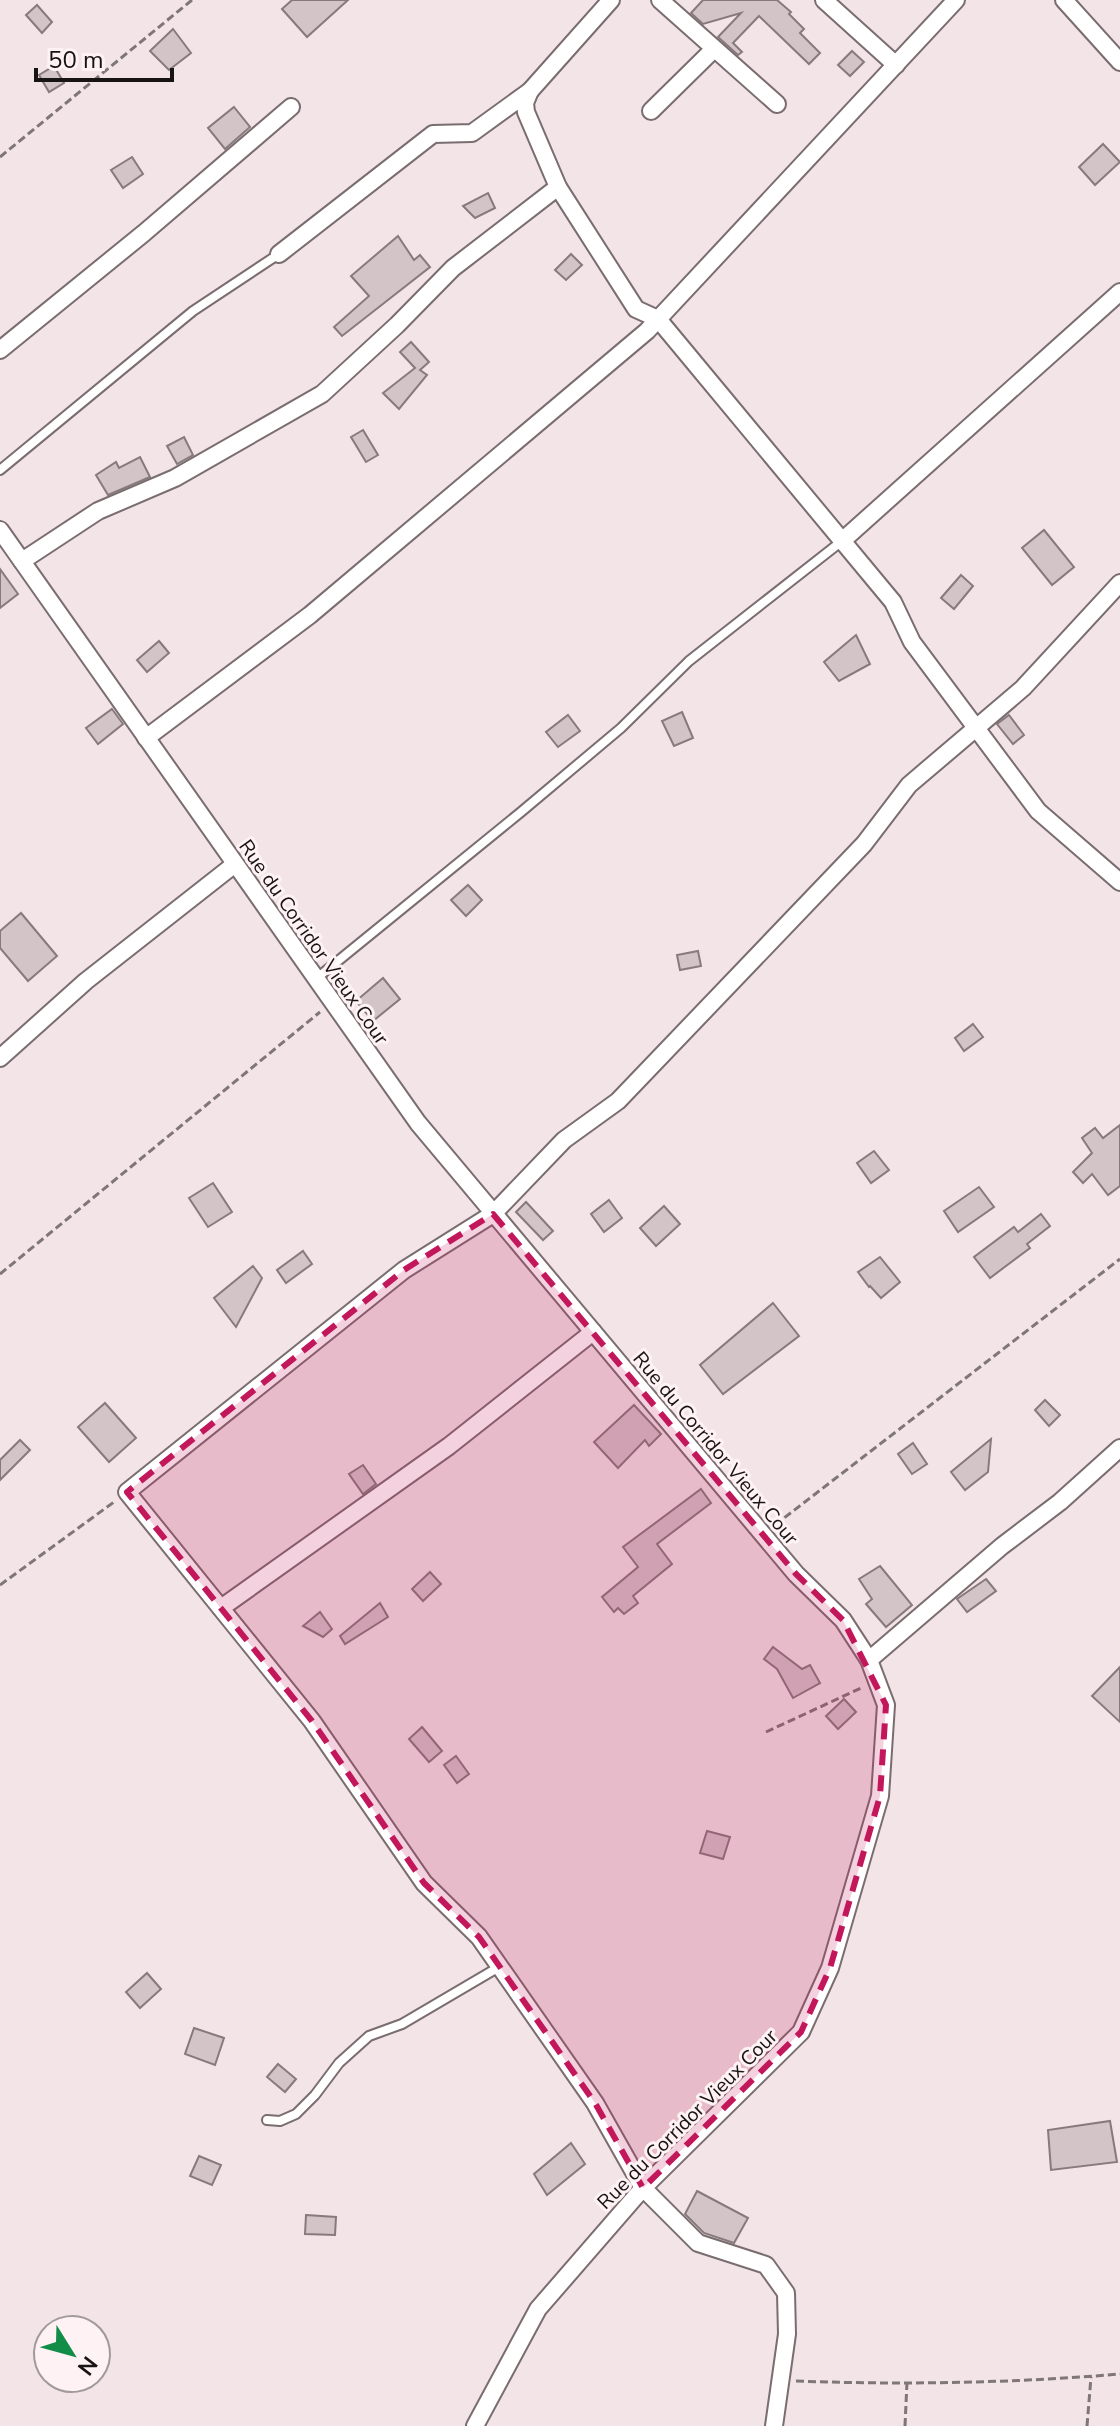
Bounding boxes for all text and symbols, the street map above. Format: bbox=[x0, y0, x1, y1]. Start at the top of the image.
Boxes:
scale bar bbox=[36, 32, 172, 82]
text: 50 m bbox=[48, 44, 104, 76]
street label: Rue du Corridor Vieux Cour bbox=[232, 834, 395, 1050]
street label: Rue du Corridor Vieux Cour bbox=[627, 1346, 805, 1551]
street label: Rue du Corridor Vieux Cour bbox=[591, 2023, 783, 2215]
north arrow bbox=[32, 2314, 112, 2394]
text: N bbox=[70, 2350, 104, 2381]

